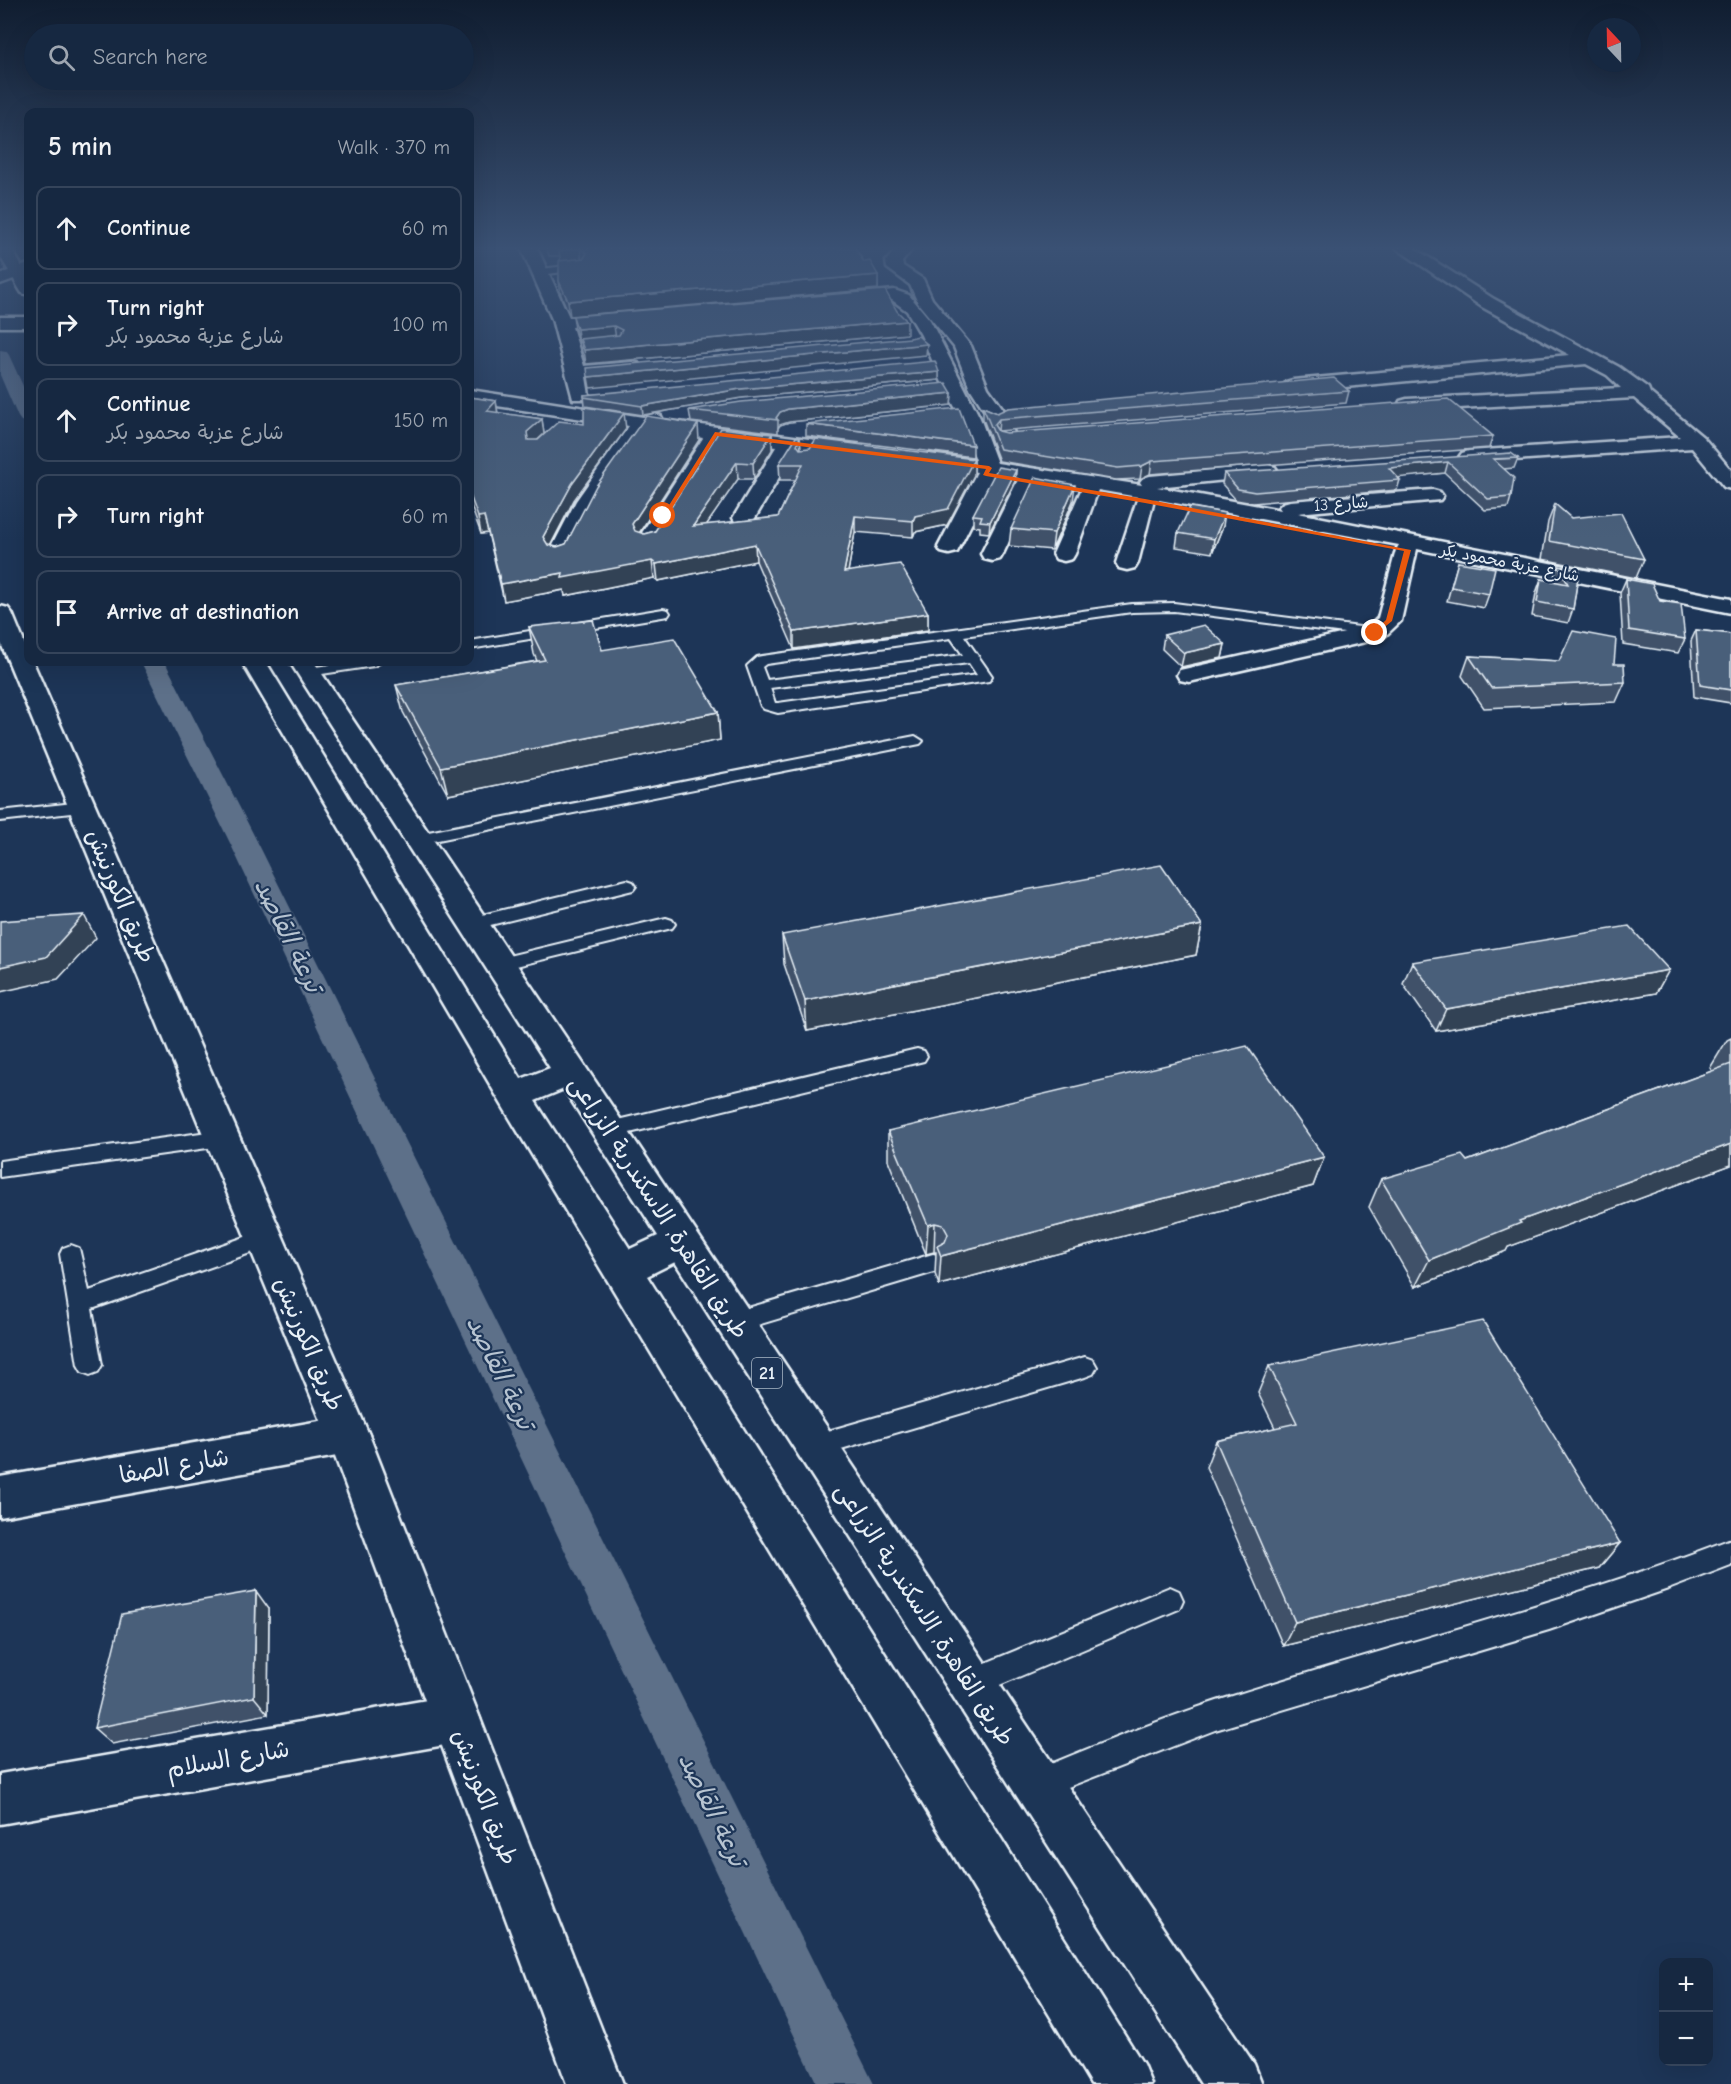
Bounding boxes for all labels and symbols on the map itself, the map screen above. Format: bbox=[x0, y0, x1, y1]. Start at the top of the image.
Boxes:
north arrow bbox=[1587, 18, 1641, 72]
street label: شارع 13 bbox=[1313, 493, 1369, 517]
route start bbox=[649, 502, 675, 528]
street label: شارع عزبة محمود بكر bbox=[1436, 540, 1581, 587]
route end bbox=[1361, 619, 1387, 645]
street label: طريق الكورنيش bbox=[79, 825, 162, 968]
water label: ترعة القاصد bbox=[248, 874, 330, 1001]
street label: طريق القاهرة, الاسكندرية الزراعى bbox=[563, 1070, 755, 1344]
street label: طريق الكورنيش bbox=[267, 1273, 350, 1416]
water label: ترعة القاصد bbox=[460, 1311, 542, 1438]
road number: 21 bbox=[752, 1358, 782, 1388]
street label: شارع الصفا bbox=[117, 1443, 232, 1492]
street label: طريق القاهرة, الاسكندرية الزراعى bbox=[829, 1477, 1021, 1751]
street label: طريق الكورنيش bbox=[445, 1725, 524, 1869]
street label: شارع السلام bbox=[164, 1734, 292, 1788]
water label: ترعة القاصد bbox=[672, 1748, 754, 1875]

